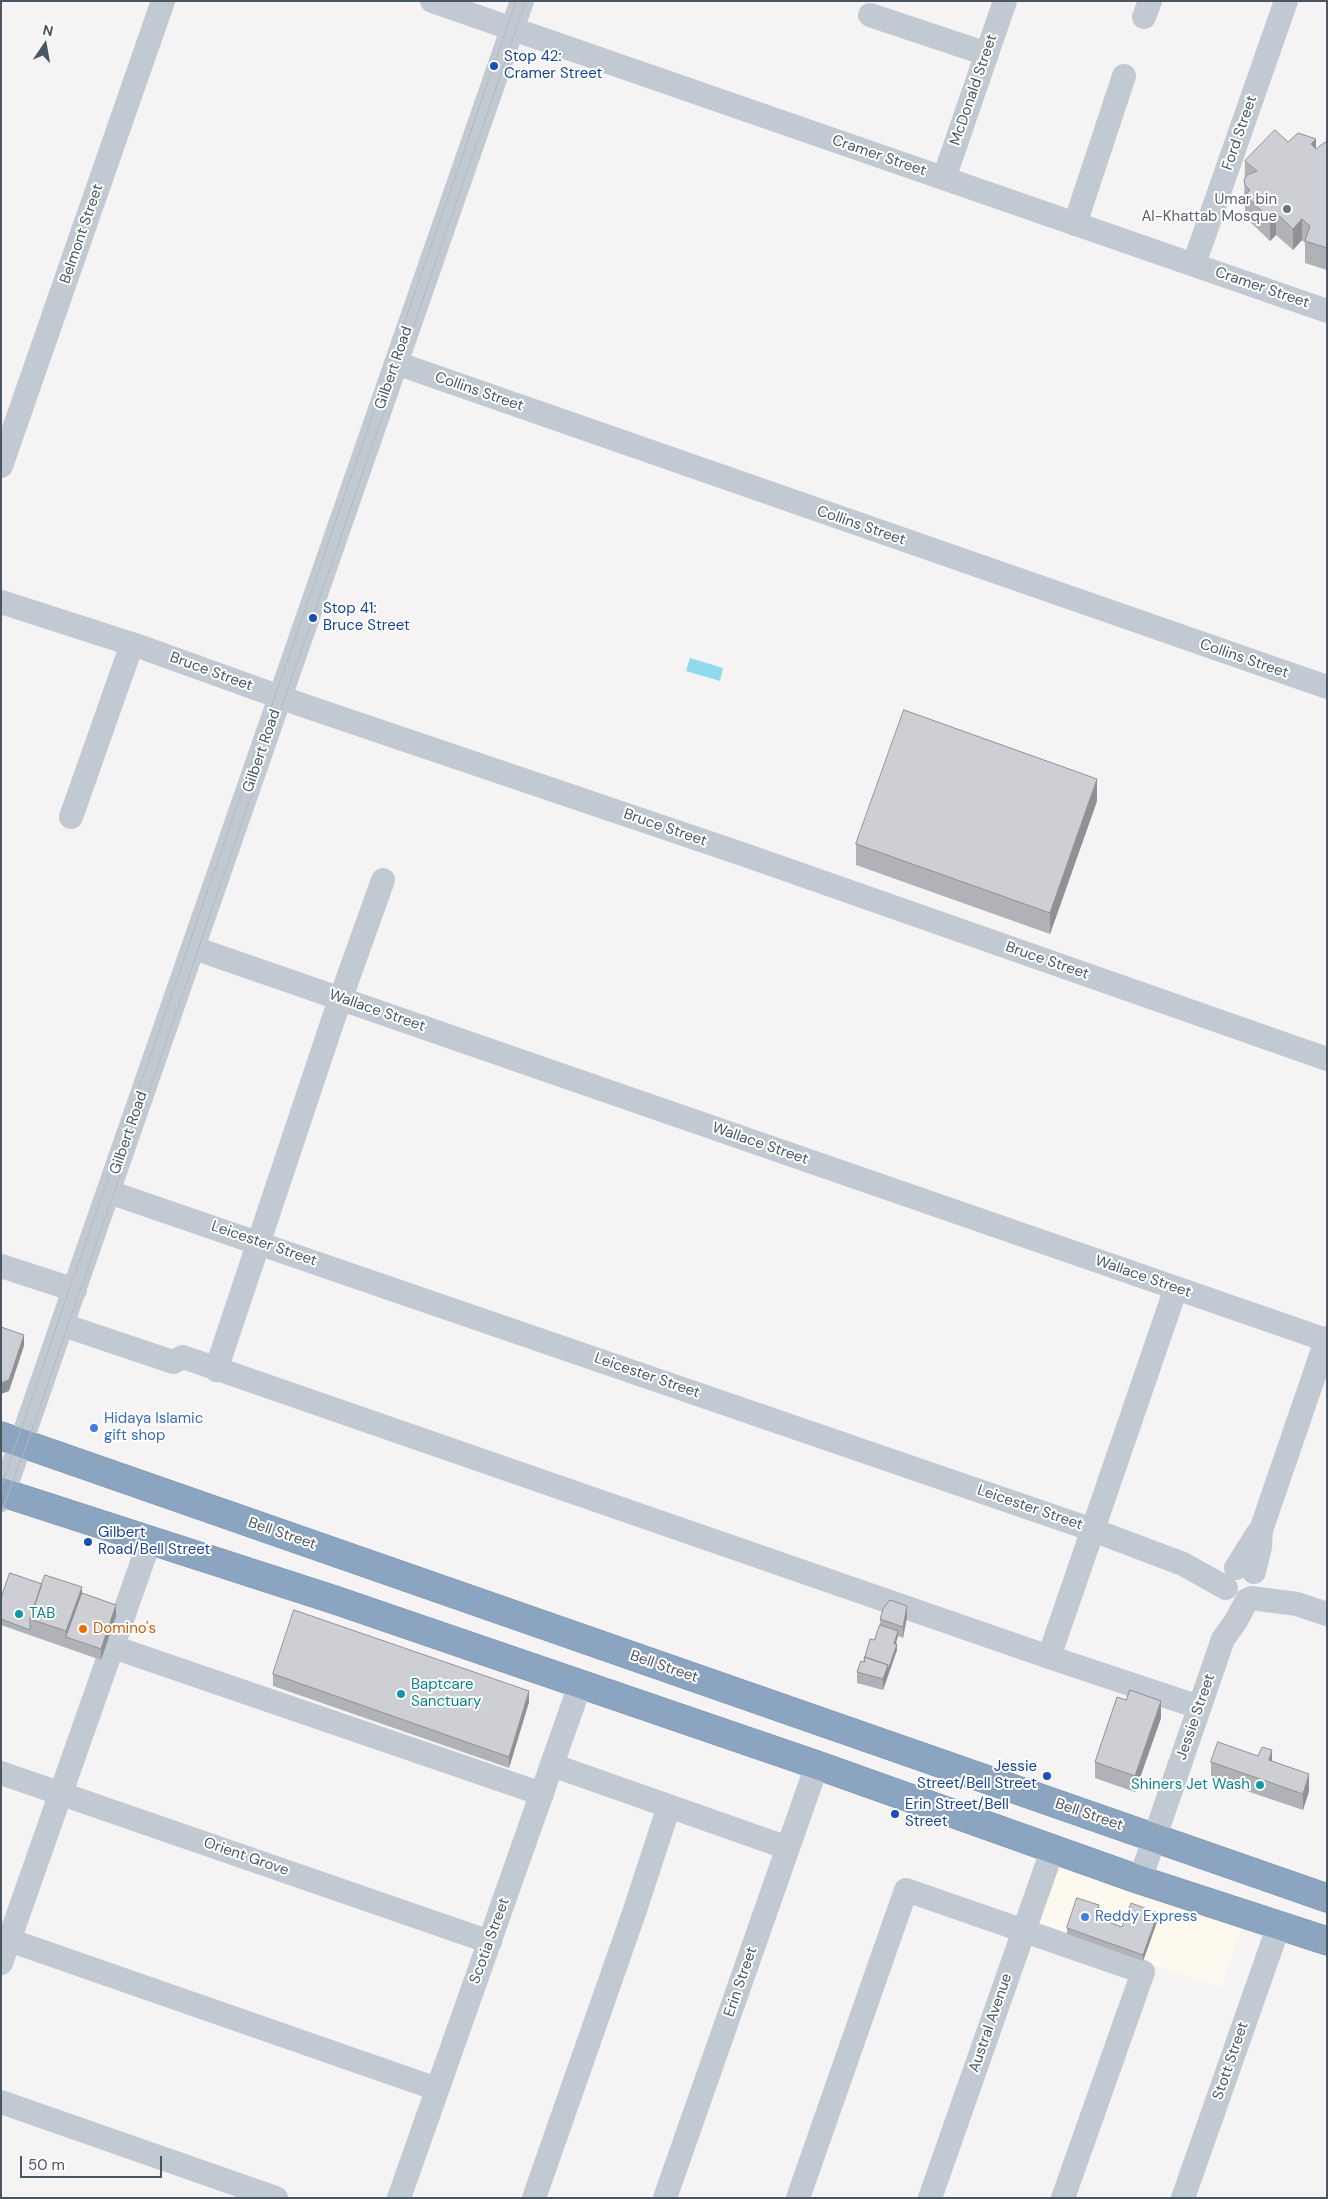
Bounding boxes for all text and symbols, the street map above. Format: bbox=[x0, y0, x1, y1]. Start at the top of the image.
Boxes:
north arrow bbox=[20, 20, 70, 70]
text: N bbox=[41, 20, 55, 40]
street label: McDonald Street bbox=[947, 32, 1001, 148]
place label: Stop 42: Cramer Street bbox=[504, 48, 602, 83]
marker: Stop 42: Cramer Street bbox=[488, 60, 500, 72]
street label: Ford Street bbox=[1219, 93, 1261, 173]
street label: Cramer Street bbox=[830, 131, 928, 181]
street label: Belmont Street bbox=[57, 182, 107, 286]
place label: Umar bin Al-Khattab Mosque bbox=[1141, 191, 1277, 226]
marker: Umar bin Al-Khattab Mosque bbox=[1281, 203, 1293, 215]
street label: Cramer Street bbox=[1213, 263, 1311, 313]
street label: Gilbert Road bbox=[371, 324, 417, 412]
street label: Collins Street bbox=[432, 368, 526, 416]
street label: Collins Street bbox=[814, 502, 908, 550]
place label: Stop 41: Bruce Street bbox=[323, 600, 410, 635]
marker: Stop 41: Bruce Street bbox=[307, 612, 319, 624]
street label: Collins Street bbox=[1197, 635, 1291, 683]
street label: Bruce Street bbox=[167, 649, 255, 695]
street label: Gilbert Road bbox=[239, 707, 285, 795]
street label: Bruce Street bbox=[621, 805, 709, 851]
street label: Bruce Street bbox=[1003, 938, 1091, 984]
street label: Wallace Street bbox=[327, 986, 427, 1036]
street label: Gilbert Road bbox=[106, 1089, 152, 1177]
street label: Wallace Street bbox=[710, 1119, 810, 1169]
street label: Leicester Street bbox=[209, 1218, 319, 1270]
street label: Wallace Street bbox=[1093, 1252, 1193, 1302]
street label: Leicester Street bbox=[592, 1350, 702, 1402]
place label: Hidaya Islamic gift shop bbox=[104, 1410, 203, 1445]
marker: Hidaya Islamic gift shop bbox=[88, 1422, 100, 1434]
street label: Leicester Street bbox=[975, 1482, 1085, 1534]
street label: Bell Street bbox=[246, 1514, 318, 1554]
place label: Gilbert Road/Bell Street bbox=[98, 1524, 210, 1559]
marker: Gilbert Road/Bell Street bbox=[82, 1536, 94, 1548]
place label: TAB bbox=[29, 1605, 55, 1623]
marker: TAB bbox=[13, 1608, 25, 1620]
place label: Domino's bbox=[93, 1620, 156, 1638]
marker: Domino's bbox=[77, 1623, 89, 1635]
street label: Bell Street bbox=[628, 1647, 700, 1687]
street label: Jessie Street bbox=[1173, 1672, 1219, 1762]
place label: Baptcare Sanctuary bbox=[411, 1676, 481, 1711]
marker: Baptcare Sanctuary bbox=[395, 1688, 407, 1700]
place label: Jessie Street/Bell Street bbox=[917, 1758, 1037, 1793]
marker: Jessie Street/Bell Street bbox=[1041, 1770, 1053, 1782]
place label: Shiners Jet Wash bbox=[1131, 1776, 1250, 1794]
marker: Shiners Jet Wash bbox=[1254, 1779, 1266, 1791]
street label: Bell Street bbox=[1053, 1795, 1125, 1835]
place label: Erin Street/Bell Street bbox=[905, 1796, 1009, 1831]
marker: Erin Street/Bell Street bbox=[889, 1808, 901, 1820]
street label: Orient Grove bbox=[201, 1834, 291, 1880]
street label: Scotia Street bbox=[466, 1896, 514, 1986]
place label: Reddy Express bbox=[1095, 1908, 1197, 1926]
marker: Reddy Express bbox=[1079, 1911, 1091, 1923]
street label: Erin Street bbox=[721, 1945, 761, 2019]
street label: Austral Avenue bbox=[966, 1971, 1016, 2075]
street label: Stott Street bbox=[1209, 2020, 1253, 2102]
scale bar bbox=[22, 2146, 165, 2178]
text: 50 m bbox=[28, 2155, 65, 2175]

